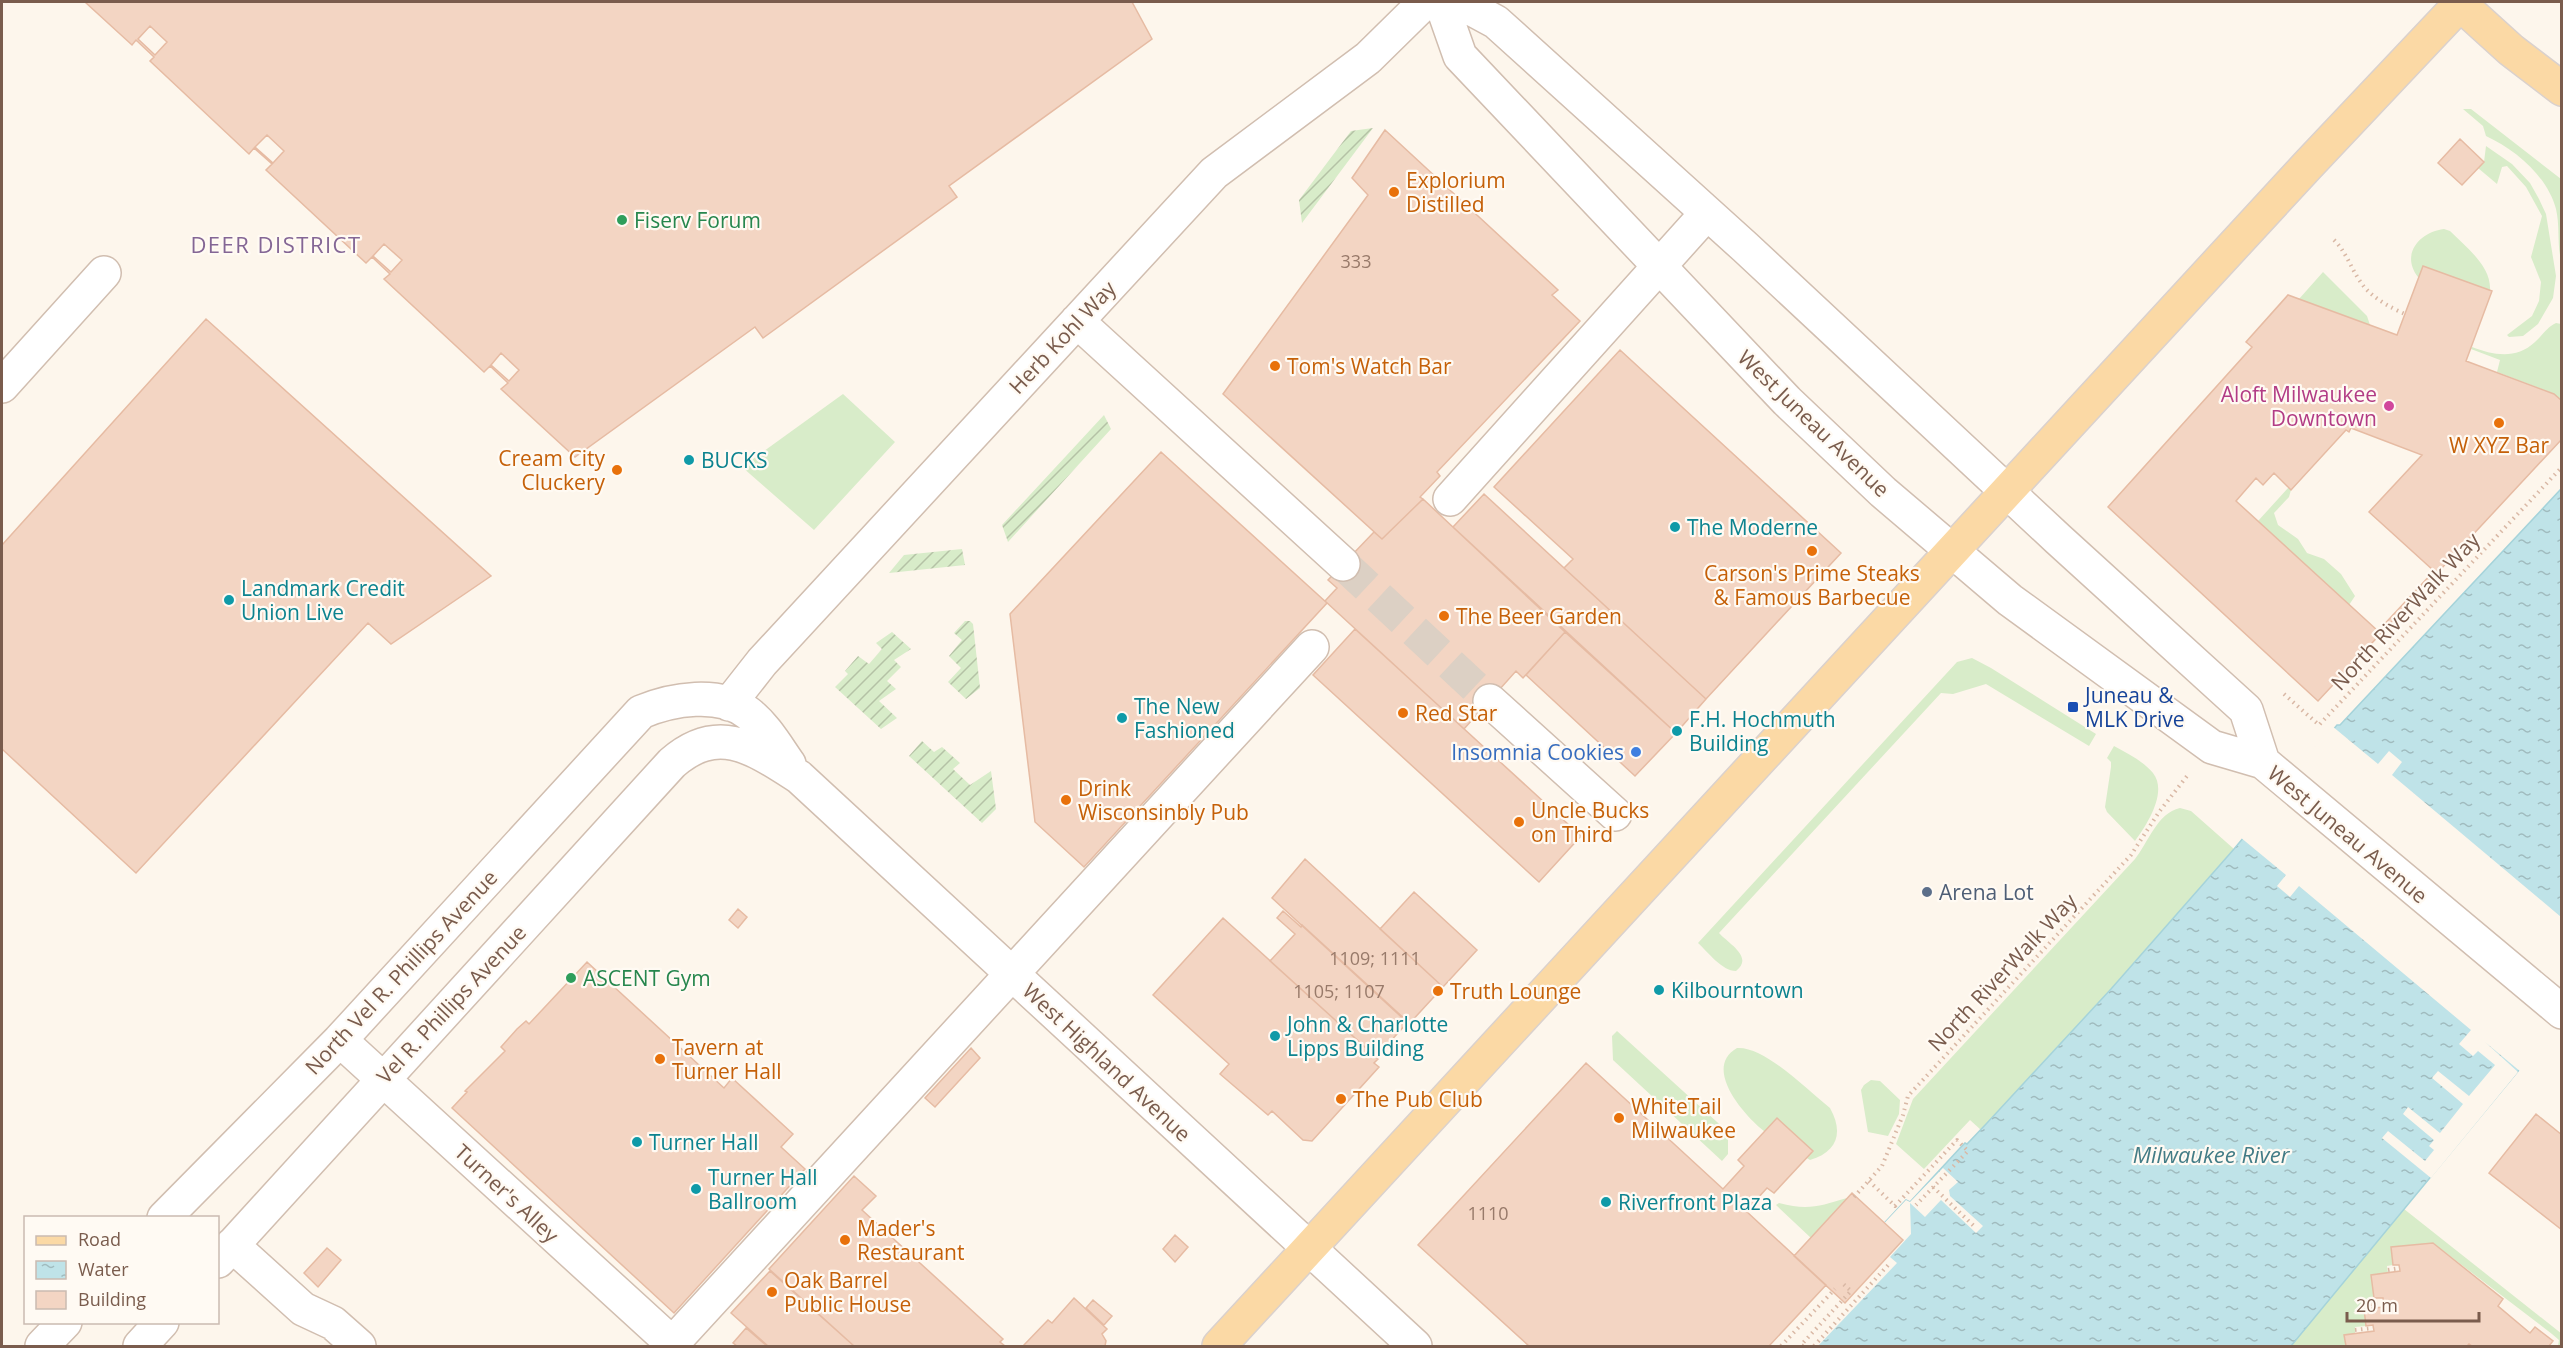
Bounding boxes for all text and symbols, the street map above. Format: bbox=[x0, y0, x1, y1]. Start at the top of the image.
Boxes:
place label: Explorium Distilled bbox=[1406, 166, 1506, 218]
marker: Explorium Distilled bbox=[1387, 185, 1401, 199]
place label: Fiserv Forum bbox=[634, 206, 761, 234]
marker: Fiserv Forum bbox=[615, 213, 629, 227]
district label: DEER DISTRICT bbox=[190, 229, 362, 259]
house number: 333 bbox=[1341, 249, 1371, 273]
street label: Herb Kohl Way bbox=[1002, 274, 1122, 400]
street label: West Juneau Avenue bbox=[1732, 343, 1896, 503]
place label: Tom's Watch Bar bbox=[1287, 352, 1452, 380]
marker: Tom's Watch Bar bbox=[1268, 359, 1282, 373]
place label: Aloft Milwaukee Downtown bbox=[2221, 380, 2377, 432]
marker: Aloft Milwaukee Downtown bbox=[2382, 399, 2396, 413]
marker: W XYZ Bar bbox=[2492, 416, 2506, 430]
place label: W XYZ Bar bbox=[2449, 431, 2549, 459]
place label: Cream City Cluckery bbox=[498, 444, 605, 496]
place label: BUCKS bbox=[701, 446, 767, 474]
marker: BUCKS bbox=[682, 453, 696, 467]
marker: Cream City Cluckery bbox=[610, 463, 624, 477]
place label: The Moderne bbox=[1687, 513, 1818, 541]
marker: The Moderne bbox=[1668, 520, 1682, 534]
street label: North RiverWalk Way bbox=[2324, 526, 2486, 696]
marker: Carson's Prime Steaks & Famous Barbecue bbox=[1805, 544, 1819, 558]
place label: Carson's Prime Steaks & Famous Barbecue bbox=[1704, 559, 1920, 611]
place label: Landmark Credit Union Live bbox=[241, 574, 405, 626]
marker: Landmark Credit Union Live bbox=[222, 593, 236, 607]
place label: The Beer Garden bbox=[1456, 602, 1622, 630]
marker: The Beer Garden bbox=[1437, 609, 1451, 623]
place label: Juneau & MLK Drive bbox=[2083, 681, 2185, 733]
place label: The New Fashioned bbox=[1134, 692, 1235, 744]
place label: Red Star bbox=[1415, 699, 1498, 727]
marker: Juneau & MLK Drive bbox=[2066, 700, 2080, 714]
place label: F.H. Hochmuth Building bbox=[1689, 705, 1836, 757]
marker: Red Star bbox=[1396, 706, 1410, 720]
marker: The New Fashioned bbox=[1115, 711, 1129, 725]
marker: F.H. Hochmuth Building bbox=[1670, 724, 1684, 738]
place label: Insomnia Cookies bbox=[1451, 738, 1624, 766]
marker: Insomnia Cookies bbox=[1629, 745, 1643, 759]
street label: West Juneau Avenue bbox=[2262, 759, 2434, 909]
place label: Drink Wisconsinbly Pub bbox=[1078, 774, 1249, 826]
marker: Drink Wisconsinbly Pub bbox=[1059, 793, 1073, 807]
place label: Uncle Bucks on Third bbox=[1531, 796, 1649, 848]
marker: Uncle Bucks on Third bbox=[1512, 815, 1526, 829]
street label: North Vel R. Phillips Avenue bbox=[300, 865, 502, 1079]
place label: Arena Lot bbox=[1939, 878, 2034, 906]
marker: Arena Lot bbox=[1920, 885, 1934, 899]
street label: North RiverWalk Way bbox=[1921, 887, 2083, 1057]
street label: Vel R. Phillips Avenue bbox=[371, 920, 531, 1088]
house number: 1109; 1111 bbox=[1329, 946, 1421, 970]
place label: ASCENT Gym bbox=[583, 964, 711, 992]
marker: ASCENT Gym bbox=[564, 971, 578, 985]
place label: Kilbourntown bbox=[1671, 976, 1804, 1004]
street label: West Highland Avenue bbox=[1017, 977, 1197, 1147]
place label: Truth Lounge bbox=[1450, 977, 1581, 1005]
house number: 1105; 1107 bbox=[1293, 979, 1385, 1003]
marker: Kilbourntown bbox=[1652, 983, 1666, 997]
marker: Truth Lounge bbox=[1431, 984, 1445, 998]
place label: John & Charlotte Lipps Building bbox=[1285, 1010, 1448, 1062]
marker: John & Charlotte Lipps Building bbox=[1268, 1029, 1282, 1043]
place label: Tavern at Turner Hall bbox=[672, 1033, 782, 1085]
marker: Tavern at Turner Hall bbox=[653, 1052, 667, 1066]
place label: The Pub Club bbox=[1353, 1085, 1483, 1113]
marker: The Pub Club bbox=[1334, 1092, 1348, 1106]
place label: WhiteTail Milwaukee bbox=[1631, 1092, 1736, 1144]
marker: WhiteTail Milwaukee bbox=[1612, 1111, 1626, 1125]
place label: Turner Hall bbox=[649, 1128, 759, 1156]
marker: Turner Hall bbox=[630, 1135, 644, 1149]
street label: Turner's Alley bbox=[449, 1138, 565, 1249]
water label: Milwaukee River bbox=[2133, 1139, 2291, 1169]
place label: Turner Hall Ballroom bbox=[708, 1163, 818, 1215]
marker: Turner Hall Ballroom bbox=[689, 1182, 703, 1196]
place label: Riverfront Plaza bbox=[1618, 1188, 1772, 1216]
marker: Riverfront Plaza bbox=[1599, 1195, 1613, 1209]
house number: 1110 bbox=[1467, 1201, 1509, 1225]
place label: Mader's Restaurant bbox=[857, 1214, 964, 1266]
legend bbox=[24, 1216, 219, 1324]
text: Road bbox=[78, 1227, 121, 1251]
marker: Mader's Restaurant bbox=[838, 1233, 852, 1247]
text: Water bbox=[78, 1257, 129, 1281]
place label: Oak Barrel Public House bbox=[784, 1266, 911, 1318]
marker: Oak Barrel Public House bbox=[765, 1285, 779, 1299]
scale bar bbox=[2347, 1285, 2479, 1323]
text: Building bbox=[78, 1287, 146, 1311]
text: 20 m bbox=[2356, 1293, 2398, 1317]

